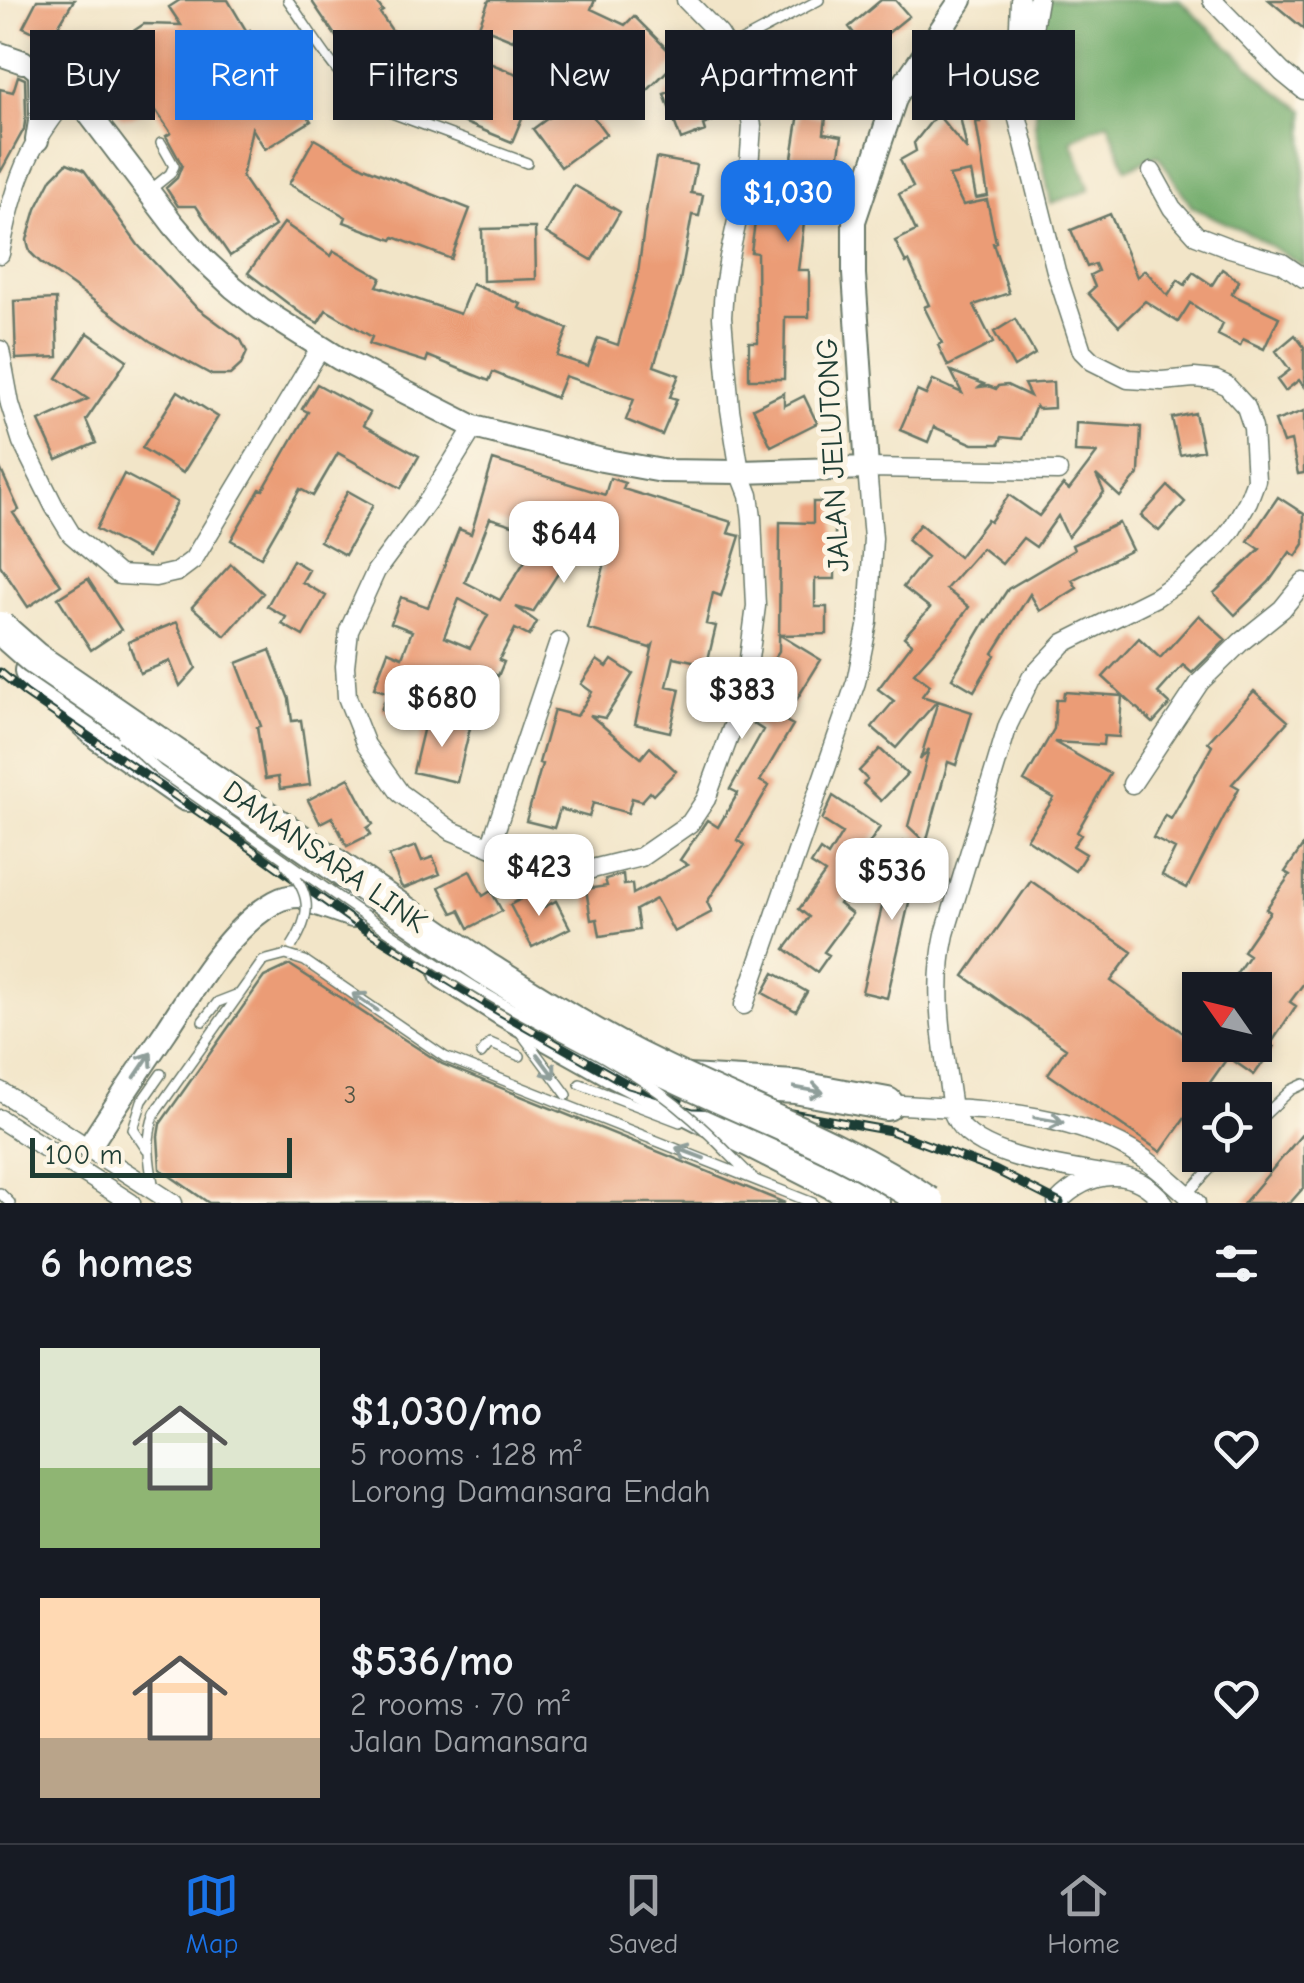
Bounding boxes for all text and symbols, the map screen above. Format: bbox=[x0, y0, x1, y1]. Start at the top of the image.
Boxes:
chip: Buy bbox=[30, 30, 155, 120]
chip: Rent bbox=[175, 30, 313, 120]
chip: Filters bbox=[333, 30, 493, 120]
chip: New bbox=[513, 30, 645, 120]
chip: Apartment bbox=[665, 30, 892, 120]
chip: House bbox=[912, 30, 1075, 120]
pin: $1,030 bbox=[707, 160, 869, 245]
text: $1,030 bbox=[743, 174, 833, 211]
street label: JALAN JELUTONG bbox=[809, 337, 857, 573]
pin: $644 bbox=[505, 501, 623, 586]
text: $644 bbox=[531, 515, 597, 552]
pin: $383 bbox=[683, 657, 801, 742]
pin: $680 bbox=[383, 665, 501, 750]
text: $383 bbox=[708, 671, 776, 708]
text: $680 bbox=[407, 679, 477, 716]
street label: DAMANSARA LINK bbox=[216, 773, 434, 941]
pin: $423 bbox=[480, 834, 598, 919]
pin: $536 bbox=[833, 838, 951, 923]
text: $423 bbox=[506, 848, 572, 885]
text: $536 bbox=[858, 852, 926, 889]
north arrow bbox=[1182, 972, 1272, 1062]
map controls bbox=[1182, 972, 1272, 1172]
one-way arrow bbox=[351, 992, 379, 1013]
one-way arrow bbox=[535, 1051, 556, 1079]
one-way arrow bbox=[132, 1052, 153, 1080]
house number: 3 bbox=[344, 1080, 356, 1109]
one-way arrow bbox=[793, 1081, 825, 1100]
button: locate bbox=[1182, 1082, 1272, 1172]
one-way arrow bbox=[1032, 1111, 1065, 1130]
scale bar bbox=[30, 1133, 292, 1178]
text: 100 m bbox=[45, 1139, 123, 1171]
one-way arrow bbox=[675, 1143, 706, 1161]
icon: filters bbox=[1209, 1236, 1264, 1291]
text: 6 homes bbox=[40, 1239, 193, 1288]
text: $1,030/mo bbox=[350, 1387, 542, 1436]
icon: home bbox=[120, 1388, 240, 1508]
icon: heart bbox=[1209, 1421, 1264, 1476]
text: 5 rooms · 128 m² bbox=[350, 1436, 582, 1473]
text: Lorong Damansara Endah bbox=[350, 1473, 711, 1510]
text: $536/mo bbox=[350, 1637, 514, 1686]
icon: home bbox=[120, 1638, 240, 1758]
icon: heart bbox=[1209, 1671, 1264, 1726]
text: 2 rooms · 70 m² bbox=[350, 1686, 570, 1723]
text: Jalan Damansara bbox=[350, 1723, 589, 1760]
tab: Map bbox=[184, 1868, 239, 1960]
tab: Saved bbox=[608, 1868, 678, 1960]
tab: Home bbox=[1047, 1868, 1120, 1960]

